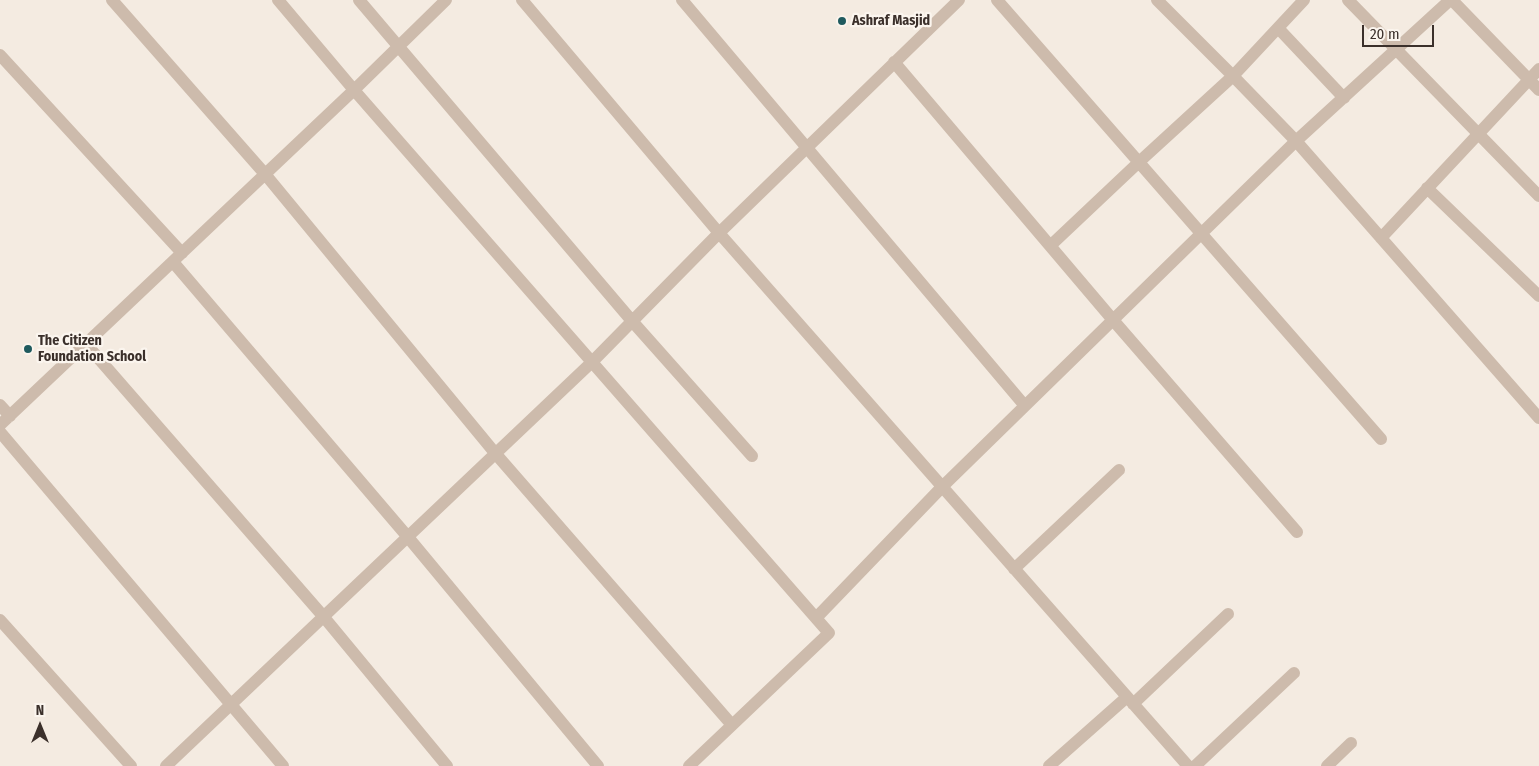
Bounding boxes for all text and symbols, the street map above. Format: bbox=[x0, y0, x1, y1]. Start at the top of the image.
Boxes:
place label: Ashraf Masjid bbox=[852, 13, 930, 29]
marker: Ashraf Masjid bbox=[836, 15, 848, 27]
scale bar bbox=[1364, 15, 1436, 47]
text: 20 m bbox=[1370, 25, 1400, 43]
place label: The Citizen Foundation School bbox=[38, 333, 146, 366]
marker: The Citizen Foundation School bbox=[22, 343, 34, 355]
north arrow bbox=[15, 701, 65, 751]
text: N bbox=[36, 702, 44, 719]

